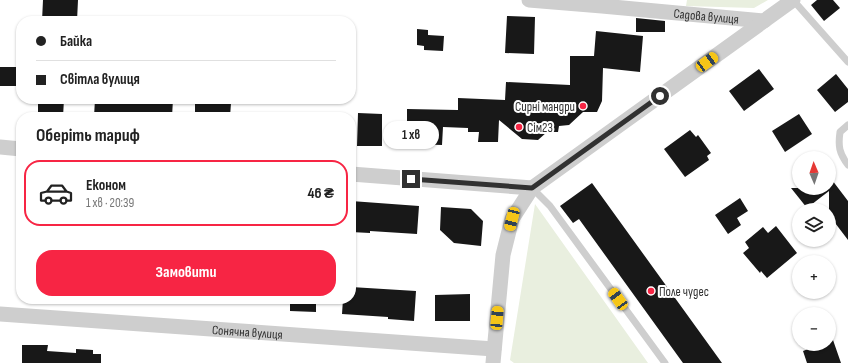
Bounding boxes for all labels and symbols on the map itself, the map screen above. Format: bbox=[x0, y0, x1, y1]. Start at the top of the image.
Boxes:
street label: Садова вулиця bbox=[673, 6, 739, 28]
car bbox=[694, 50, 720, 74]
route start bbox=[651, 87, 669, 105]
place label: Сирні мандри bbox=[515, 99, 575, 115]
marker: Сирні мандри bbox=[578, 101, 588, 111]
place label: Сім23 bbox=[527, 120, 553, 136]
callout: 1 хв bbox=[383, 121, 439, 149]
marker: Сім23 bbox=[514, 122, 524, 132]
north arrow bbox=[792, 151, 836, 195]
route end bbox=[402, 170, 420, 188]
car bbox=[503, 206, 521, 232]
place label: Поле чудес bbox=[659, 284, 709, 300]
car bbox=[606, 286, 630, 312]
marker: Поле чудес bbox=[646, 286, 656, 296]
car bbox=[490, 306, 504, 330]
street label: Сонячна вулиця bbox=[211, 322, 283, 343]

